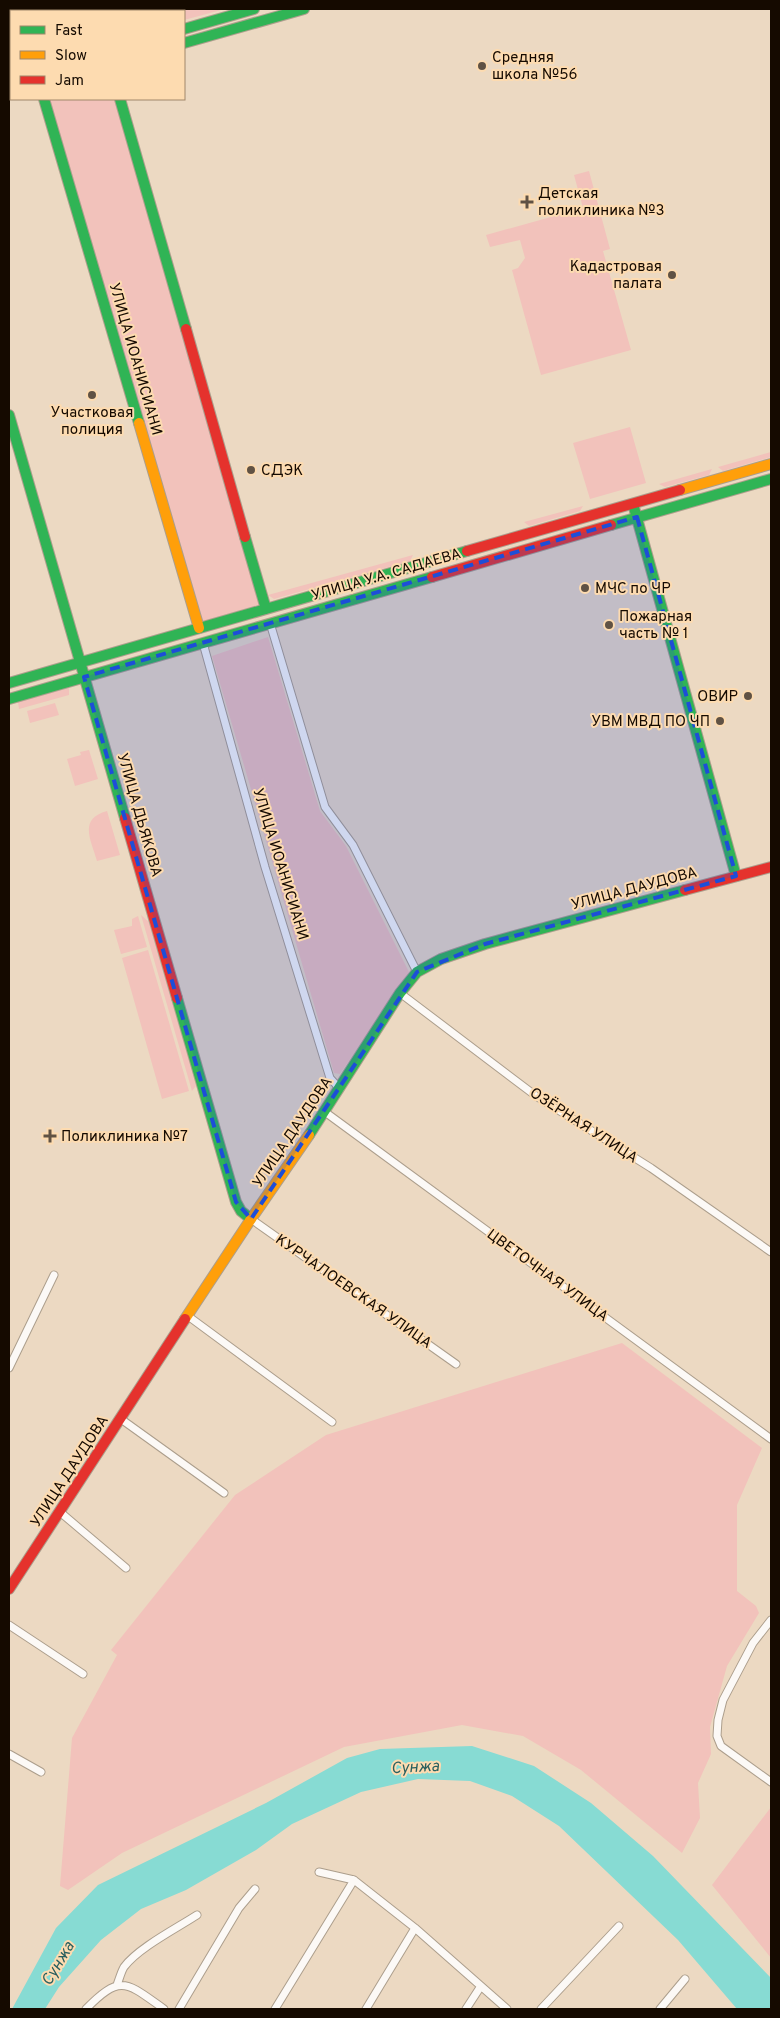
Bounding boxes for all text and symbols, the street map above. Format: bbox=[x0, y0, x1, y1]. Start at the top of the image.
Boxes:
legend bbox=[10, 10, 185, 100]
text: Fast bbox=[55, 22, 83, 41]
text: Slow bbox=[55, 47, 87, 66]
place label: Средняя школа №56 bbox=[492, 49, 578, 85]
marker: Средняя школа №56 bbox=[476, 60, 488, 72]
text: Jam bbox=[55, 72, 84, 91]
place label: Детская поликлиника №3 bbox=[538, 185, 665, 221]
marker: Детская поликлиника №3 bbox=[520, 195, 534, 209]
place label: Кадастровая палата bbox=[570, 258, 662, 294]
marker: Кадастровая палата bbox=[666, 269, 678, 281]
street label: УЛИЦА ИОАНИСИАНИ bbox=[104, 281, 165, 438]
marker: Участковая полиция bbox=[86, 389, 98, 401]
place label: Участковая полиция bbox=[51, 404, 133, 440]
place label: СДЭК bbox=[261, 462, 303, 481]
marker: СДЭК bbox=[245, 464, 257, 476]
street label: УЛИЦА У.А. САДАЕВА bbox=[309, 545, 463, 606]
place label: МЧС по ЧР bbox=[595, 580, 671, 599]
marker: МЧС по ЧР bbox=[579, 582, 591, 594]
place label: Пожарная часть № 1 bbox=[619, 608, 692, 644]
marker: Пожарная часть № 1 bbox=[603, 619, 615, 631]
place label: ОВИР bbox=[697, 688, 738, 707]
marker: ОВИР bbox=[742, 690, 754, 702]
place label: УВМ МВД ПО ЧП bbox=[591, 713, 710, 732]
marker: УВМ МВД ПО ЧП bbox=[714, 715, 726, 727]
street label: УЛИЦА ДЬЯКОВА bbox=[112, 751, 165, 880]
street label: УЛИЦА ИОАНИСИАНИ bbox=[247, 786, 312, 943]
street label: УЛИЦА ДАУДОВА bbox=[569, 863, 699, 915]
street label: УЛИЦА ДАУДОВА bbox=[249, 1074, 337, 1192]
street label: ОЗЁРНАЯ УЛИЦА bbox=[525, 1083, 641, 1168]
place label: Поликлиника №7 bbox=[61, 1128, 188, 1147]
marker: Поликлиника №7 bbox=[43, 1129, 57, 1143]
street label: ЦВЕТОЧНАЯ УЛИЦА bbox=[482, 1226, 612, 1327]
street label: КУРЧАЛОЕВСКАЯ УЛИЦА bbox=[271, 1231, 435, 1354]
street label: УЛИЦА ДАУДОВА bbox=[27, 1412, 114, 1531]
water label: Сунжа bbox=[390, 1757, 440, 1779]
water label: Сунжа bbox=[38, 1938, 80, 1990]

